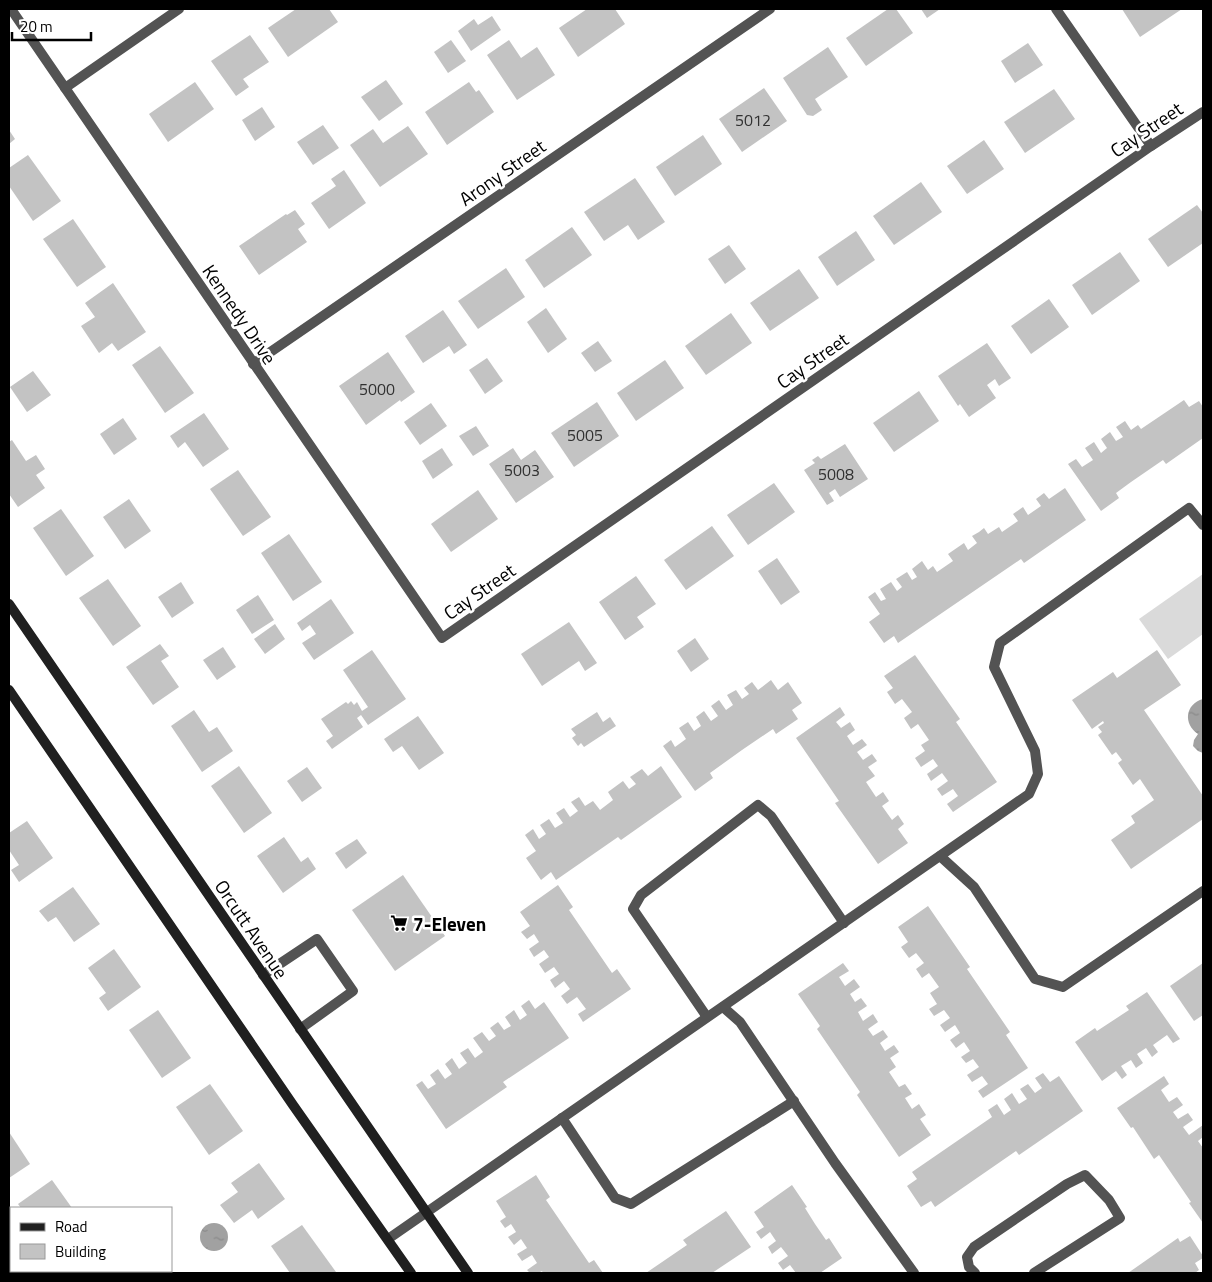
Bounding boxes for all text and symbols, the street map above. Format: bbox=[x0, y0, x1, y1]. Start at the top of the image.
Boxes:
scale bar bbox=[12, 10, 91, 42]
text: 20 m bbox=[20, 15, 53, 38]
street label: Cay Street bbox=[1104, 94, 1188, 164]
house number: 5012 bbox=[735, 108, 771, 132]
street label: Arony Street bbox=[453, 131, 552, 213]
street label: Kennedy Drive bbox=[196, 258, 284, 370]
street label: Cay Street bbox=[770, 324, 854, 395]
house number: 5000 bbox=[359, 377, 395, 401]
house number: 5005 bbox=[567, 423, 603, 447]
house number: 5003 bbox=[504, 458, 540, 482]
house number: 5008 bbox=[818, 462, 854, 486]
street label: Cay Street bbox=[437, 555, 521, 626]
street label: Orcutt Avenue bbox=[208, 874, 296, 984]
place label: 7-Eleven bbox=[413, 909, 486, 938]
supermarket icon: 7-Eleven bbox=[389, 913, 409, 933]
legend bbox=[10, 1207, 172, 1272]
text: Road bbox=[55, 1215, 87, 1238]
text: Building bbox=[55, 1240, 106, 1263]

